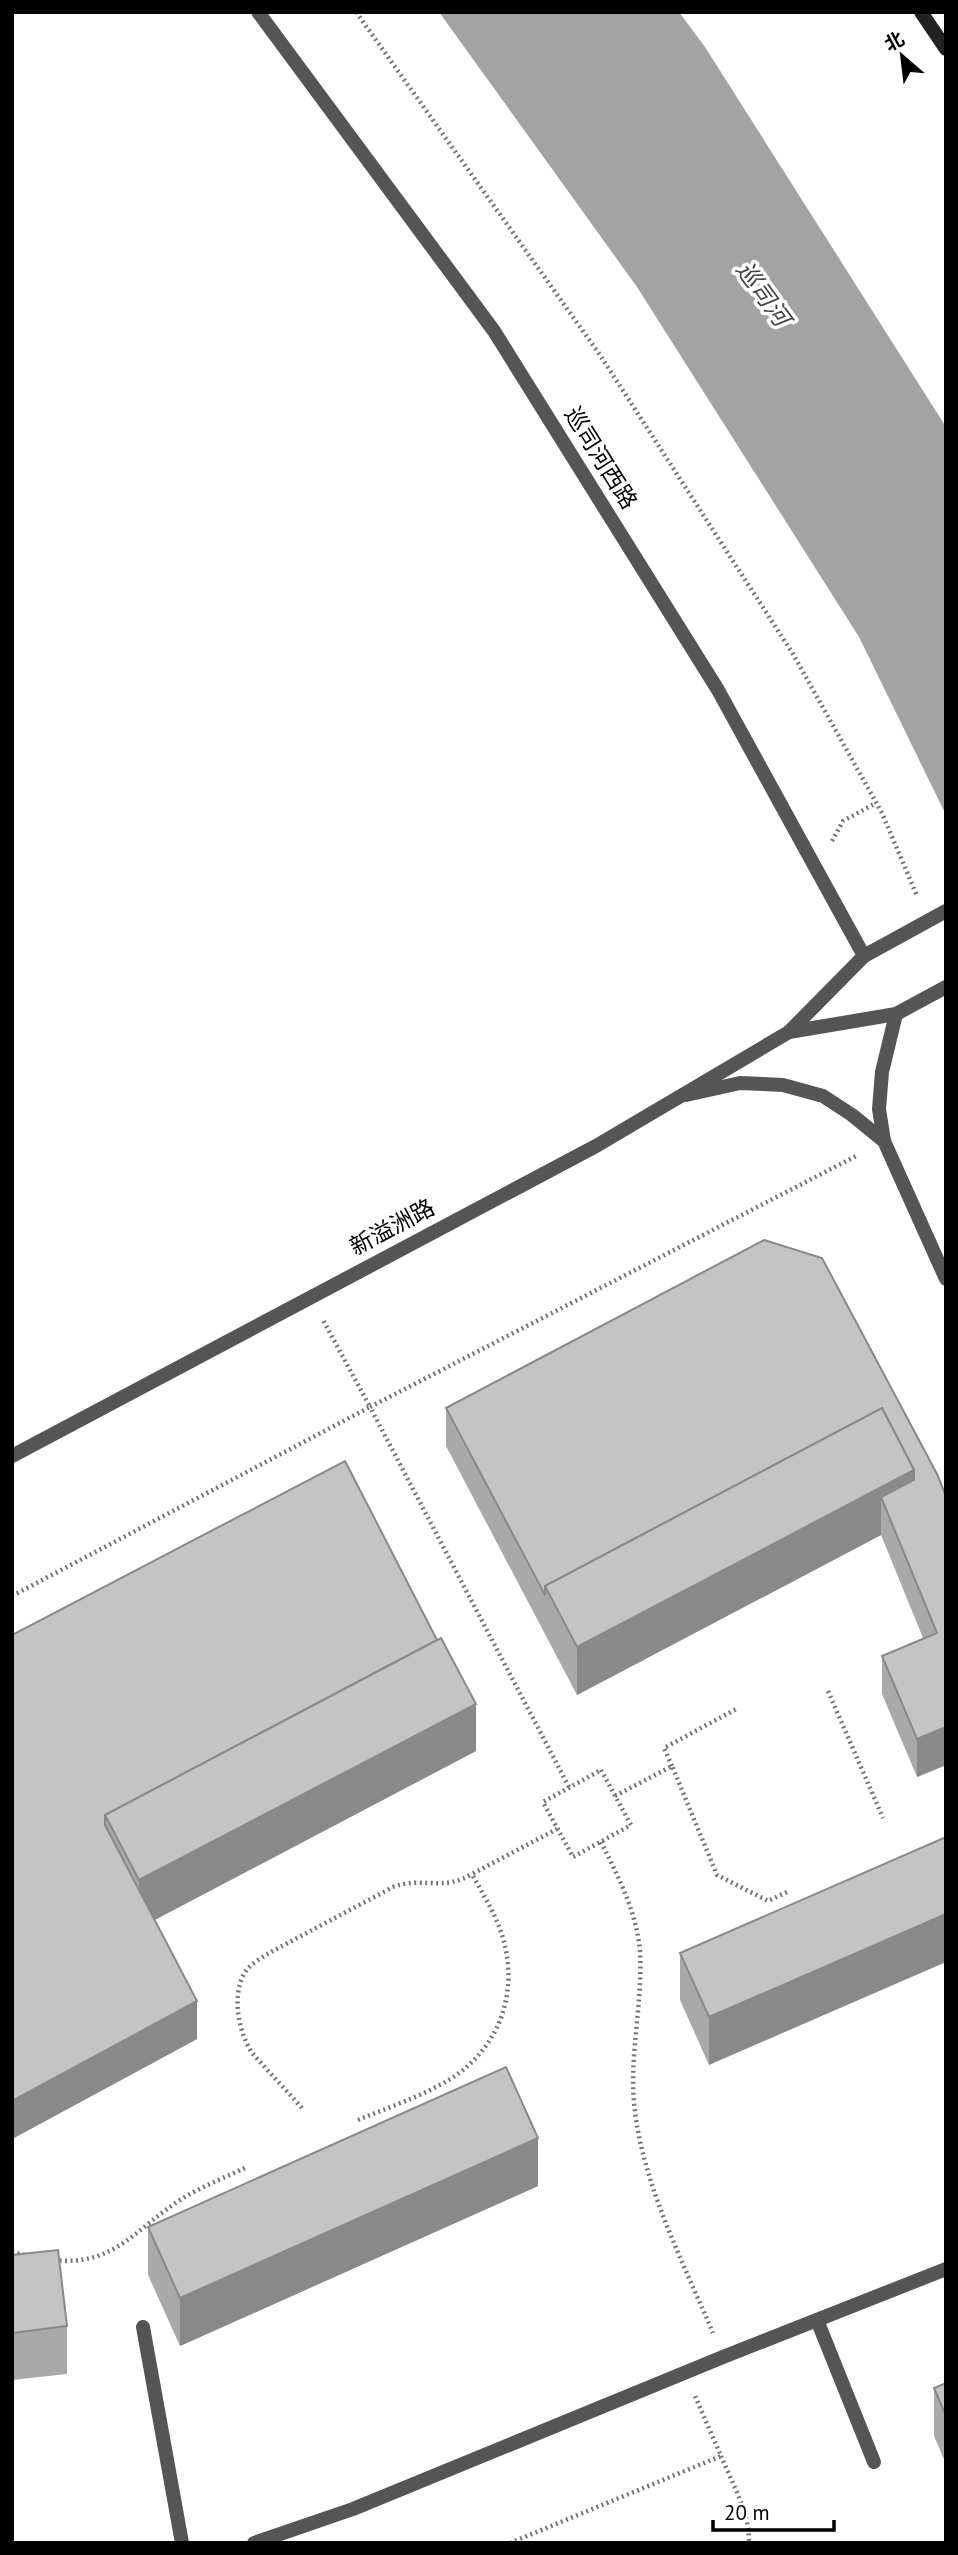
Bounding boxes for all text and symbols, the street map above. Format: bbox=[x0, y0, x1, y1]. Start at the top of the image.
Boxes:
north arrow bbox=[867, 21, 937, 91]
text: 北 bbox=[880, 26, 908, 56]
water label: 巡司河 bbox=[730, 255, 799, 335]
street label: 巡司河西路 bbox=[559, 401, 644, 514]
street label: 新溢洲路 bbox=[344, 1192, 439, 1261]
scale bar bbox=[713, 2488, 834, 2532]
text: 20 m bbox=[724, 2499, 770, 2526]

